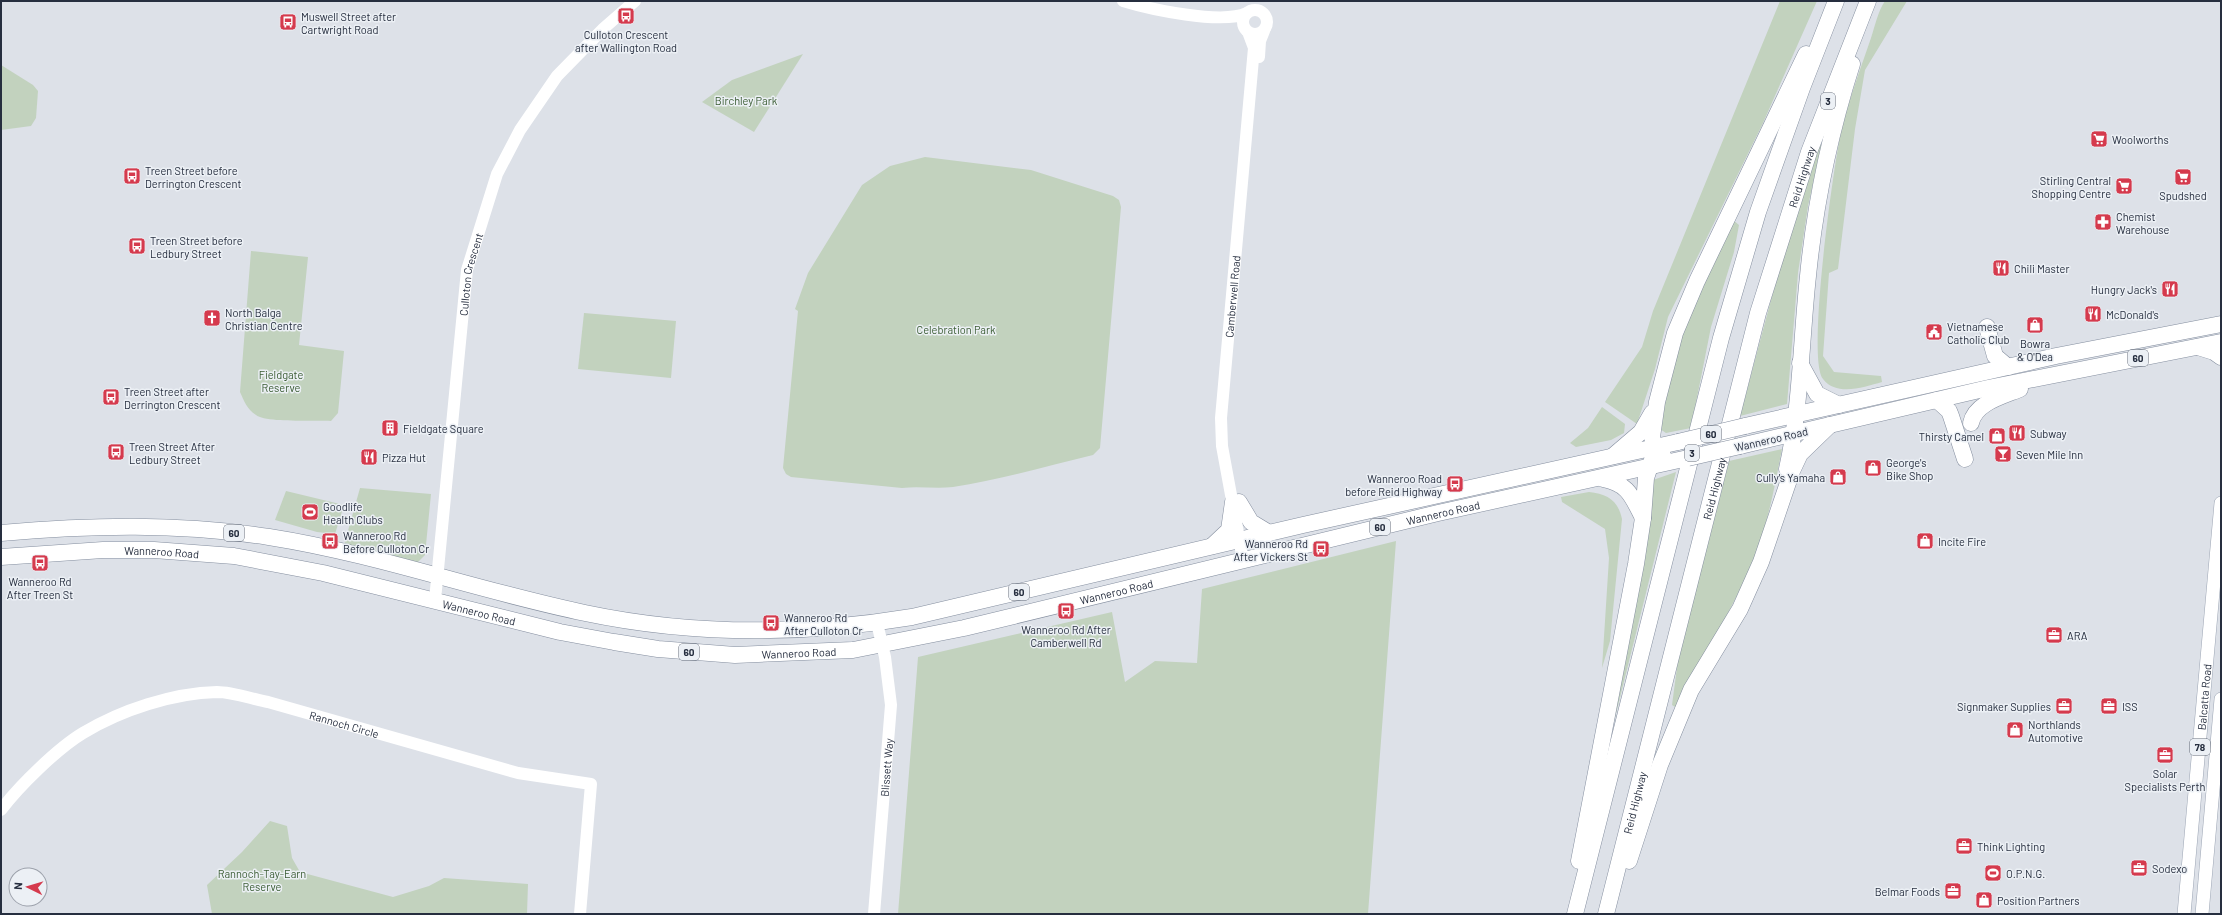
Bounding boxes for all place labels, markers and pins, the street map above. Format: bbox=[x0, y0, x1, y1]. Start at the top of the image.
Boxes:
bus stop icon: Culloton Crescent after Wallington Road bbox=[616, 6, 636, 26]
place label: Muswell Street after Cartwright Road bbox=[301, 10, 396, 36]
bus stop icon: Muswell Street after Cartwright Road bbox=[278, 12, 298, 32]
place label: Culloton Crescent after Wallington Road bbox=[575, 28, 677, 54]
supermarket icon: Woolworths bbox=[2089, 129, 2109, 149]
place label: Woolworths bbox=[2112, 133, 2169, 146]
place label: Treen Street before Derrington Crescent bbox=[145, 164, 241, 190]
bus stop icon: Treen Street before Derrington Crescent bbox=[122, 166, 142, 186]
supermarket icon: Spudshed bbox=[2173, 167, 2193, 187]
place label: Stirling Central Shopping Centre bbox=[2031, 174, 2111, 200]
supermarket icon: Stirling Central Shopping Centre bbox=[2114, 176, 2134, 196]
place label: Spudshed bbox=[2159, 189, 2207, 202]
place label: Chemist Warehouse bbox=[2116, 210, 2170, 236]
pharmacy icon: Chemist Warehouse bbox=[2093, 212, 2113, 232]
place label: Treen Street before Ledbury Street bbox=[150, 234, 243, 260]
bus stop icon: Treen Street before Ledbury Street bbox=[127, 236, 147, 256]
restaurant icon: Chili Master bbox=[1991, 258, 2011, 278]
place label: Chili Master bbox=[2014, 262, 2069, 275]
restaurant icon: Hungry Jack's bbox=[2160, 279, 2180, 299]
place label: Hungry Jack's bbox=[2091, 283, 2157, 296]
restaurant icon: McDonald's bbox=[2083, 304, 2103, 324]
place label: North Balga Christian Centre bbox=[225, 306, 303, 332]
church icon: North Balga Christian Centre bbox=[202, 308, 222, 328]
place label: McDonald's bbox=[2106, 308, 2159, 321]
shop icon: Bowra & O'Dea bbox=[2025, 315, 2045, 335]
place label: Vietnamese Catholic Club bbox=[1947, 320, 2009, 346]
public building icon: Vietnamese Catholic Club bbox=[1924, 322, 1944, 342]
place label: Bowra & O'Dea bbox=[2017, 337, 2053, 363]
place label: Treen Street after Derrington Crescent bbox=[124, 385, 220, 411]
bus stop icon: Treen Street after Derrington Crescent bbox=[101, 387, 121, 407]
building icon: Fieldgate Square bbox=[380, 418, 400, 438]
place label: Fieldgate Square bbox=[403, 422, 484, 435]
restaurant icon: Subway bbox=[2007, 423, 2027, 443]
shop icon: Thirsty Camel bbox=[1987, 426, 2007, 446]
place label: Subway bbox=[2030, 427, 2067, 440]
place label: Thirsty Camel bbox=[1919, 430, 1984, 443]
place label: Treen Street After Ledbury Street bbox=[129, 440, 215, 466]
bus stop icon: Treen Street After Ledbury Street bbox=[106, 442, 126, 462]
bar icon: Seven Mile Inn bbox=[1993, 444, 2013, 464]
restaurant icon: Pizza Hut bbox=[359, 447, 379, 467]
place label: Seven Mile Inn bbox=[2016, 448, 2083, 461]
place label: Pizza Hut bbox=[382, 451, 426, 464]
place label: George's Bike Shop bbox=[1886, 456, 1933, 482]
shop icon: George's Bike Shop bbox=[1863, 458, 1883, 478]
shop icon: Cully's Yamaha bbox=[1828, 467, 1848, 487]
place label: Cully's Yamaha bbox=[1756, 471, 1825, 484]
place label: Wanneroo Road before Reid Highway bbox=[1345, 472, 1442, 498]
bus stop icon: Wanneroo Road before Reid Highway bbox=[1445, 474, 1465, 494]
place label: Goodlife Health Clubs bbox=[323, 500, 383, 526]
sports icon: Goodlife Health Clubs bbox=[300, 502, 320, 522]
place label: Wanneroo Rd Before Culloton Cr bbox=[343, 529, 429, 555]
bus stop icon: Wanneroo Rd Before Culloton Cr bbox=[320, 531, 340, 551]
shop icon: Incite Fire bbox=[1915, 531, 1935, 551]
place label: Incite Fire bbox=[1938, 535, 1986, 548]
place label: Wanneroo Rd After Vickers St bbox=[1234, 537, 1308, 563]
bus stop icon: Wanneroo Rd After Vickers St bbox=[1311, 539, 1331, 559]
bus stop icon: Wanneroo Rd After Treen St bbox=[30, 553, 50, 573]
place label: Wanneroo Rd After Treen St bbox=[7, 575, 73, 601]
bus stop icon: Wanneroo Rd After Camberwell Rd bbox=[1056, 601, 1076, 621]
place label: Wanneroo Rd After Culloton Cr bbox=[784, 611, 863, 637]
bus stop icon: Wanneroo Rd After Culloton Cr bbox=[761, 613, 781, 633]
place label: Wanneroo Rd After Camberwell Rd bbox=[1021, 623, 1111, 649]
office icon: ARA bbox=[2044, 625, 2064, 645]
place label: ARA bbox=[2067, 629, 2088, 642]
office icon: Signmaker Supplies bbox=[2054, 696, 2074, 716]
office icon: ISS bbox=[2099, 696, 2119, 716]
place label: Signmaker Supplies bbox=[1957, 700, 2051, 713]
place label: ISS bbox=[2122, 700, 2138, 713]
place label: Northlands Automotive bbox=[2028, 718, 2083, 744]
shop icon: Northlands Automotive bbox=[2005, 720, 2025, 740]
office icon: Solar Specialists Perth bbox=[2155, 745, 2175, 765]
place label: Solar Specialists Perth bbox=[2125, 767, 2205, 793]
office icon: Think Lighting bbox=[1954, 836, 1974, 856]
place label: Think Lighting bbox=[1977, 840, 2045, 853]
office icon: Sodexo bbox=[2129, 858, 2149, 878]
place label: Sodexo bbox=[2152, 862, 2187, 875]
sports icon: O.P.N.G. bbox=[1983, 863, 2003, 883]
place label: O.P.N.G. bbox=[2006, 867, 2045, 880]
office icon: Belmar Foods bbox=[1943, 881, 1963, 901]
place label: Belmar Foods bbox=[1875, 885, 1940, 898]
shop icon: Position Partners bbox=[1974, 890, 1994, 910]
place label: Position Partners bbox=[1997, 894, 2080, 907]

